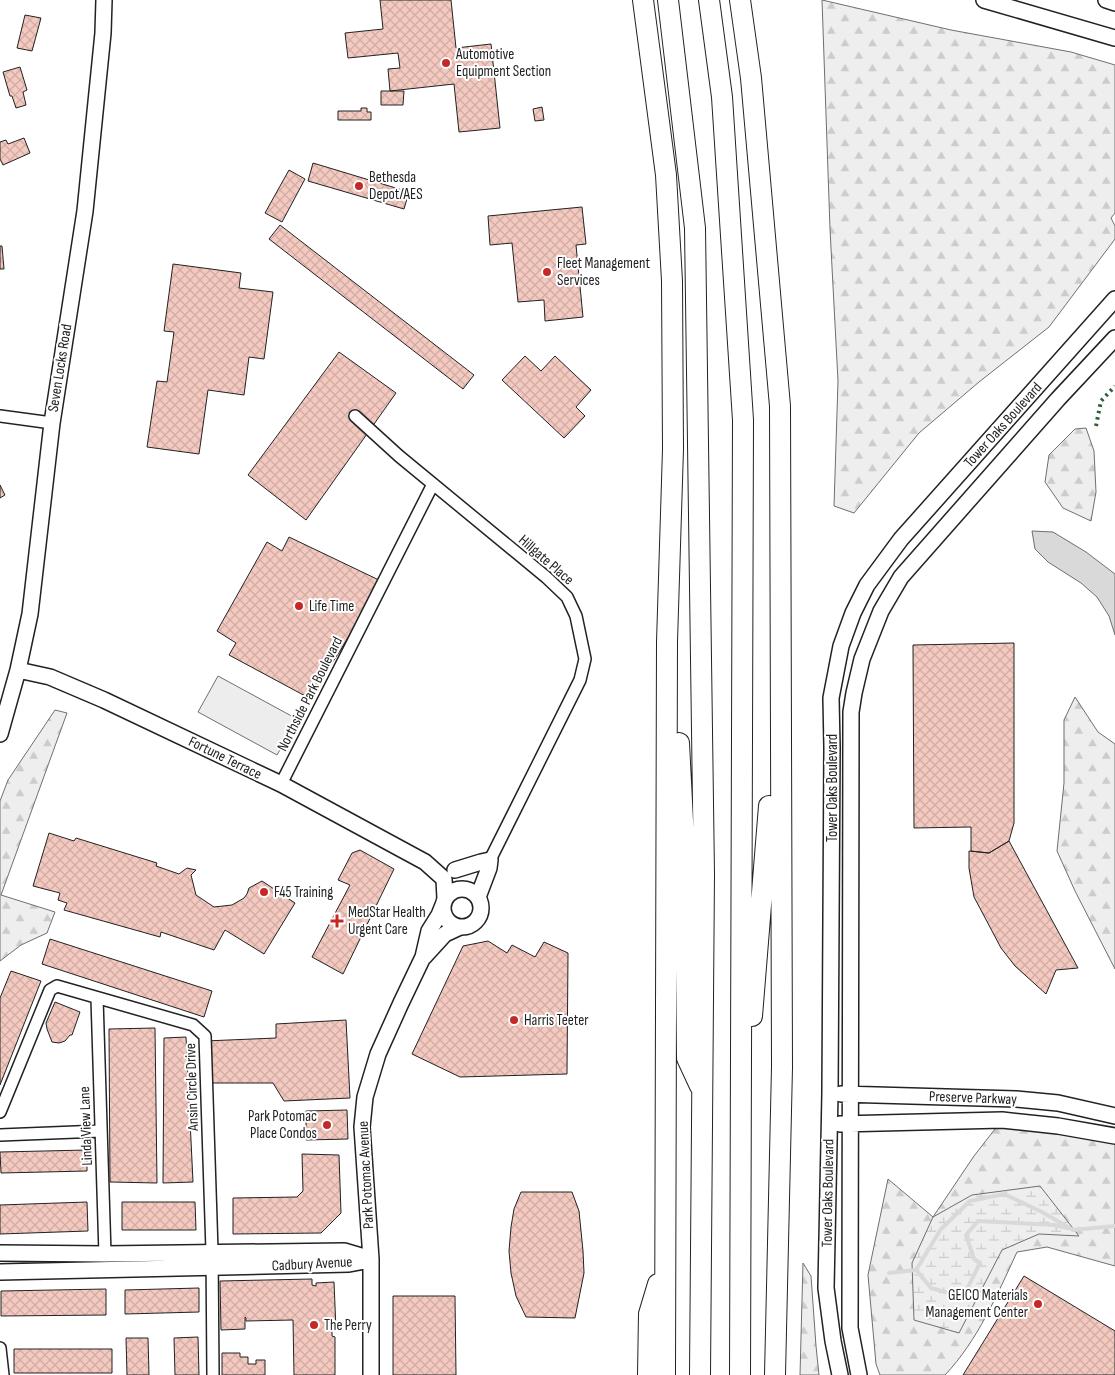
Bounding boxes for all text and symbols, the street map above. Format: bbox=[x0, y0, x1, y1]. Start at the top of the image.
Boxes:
place label: Automotive Equipment Section bbox=[455, 45, 551, 81]
marker: Automotive Equipment Section bbox=[440, 57, 452, 69]
place label: Bethesda Depot/AES bbox=[369, 168, 423, 204]
marker: Bethesda Depot/AES bbox=[353, 180, 365, 192]
place label: Fleet Management Services bbox=[557, 254, 650, 290]
marker: Fleet Management Services bbox=[541, 266, 553, 278]
street label: Seven Locks Road bbox=[44, 323, 76, 413]
street label: Tower Oaks Boulevard bbox=[960, 378, 1046, 472]
street label: Hillgate Place bbox=[514, 531, 578, 589]
place label: Life Time bbox=[309, 597, 354, 616]
marker: Life Time bbox=[293, 600, 305, 612]
street label: Northside Park Boulevard bbox=[273, 634, 347, 754]
street label: Fortune Terrace bbox=[185, 732, 265, 784]
street label: Tower Oaks Boulevard bbox=[823, 734, 842, 842]
place label: F45 Training bbox=[274, 883, 333, 902]
marker: F45 Training bbox=[258, 886, 270, 898]
place label: MedStar Health Urgent Care bbox=[348, 903, 426, 939]
marker: MedStar Health Urgent Care bbox=[330, 914, 344, 928]
place label: Harris Teeter bbox=[524, 1011, 589, 1030]
marker: Harris Teeter bbox=[508, 1014, 520, 1026]
street label: Ansin Circle Drive bbox=[181, 1043, 203, 1132]
street label: Linda View Lane bbox=[75, 1086, 97, 1166]
street label: Preserve Parkway bbox=[929, 1087, 1018, 1109]
place label: Park Potomac Place Condos bbox=[248, 1107, 317, 1143]
marker: Park Potomac Place Condos bbox=[321, 1119, 333, 1131]
street label: Park Potomac Avenue bbox=[354, 1121, 378, 1229]
street label: Tower Oaks Boulevard bbox=[818, 1139, 838, 1247]
street label: Cadbury Avenue bbox=[271, 1252, 353, 1276]
place label: GEICO Materials Management Center bbox=[926, 1286, 1029, 1322]
marker: GEICO Materials Management Center bbox=[1032, 1298, 1044, 1310]
place label: The Perry bbox=[324, 1316, 372, 1335]
marker: The Perry bbox=[308, 1319, 320, 1331]

